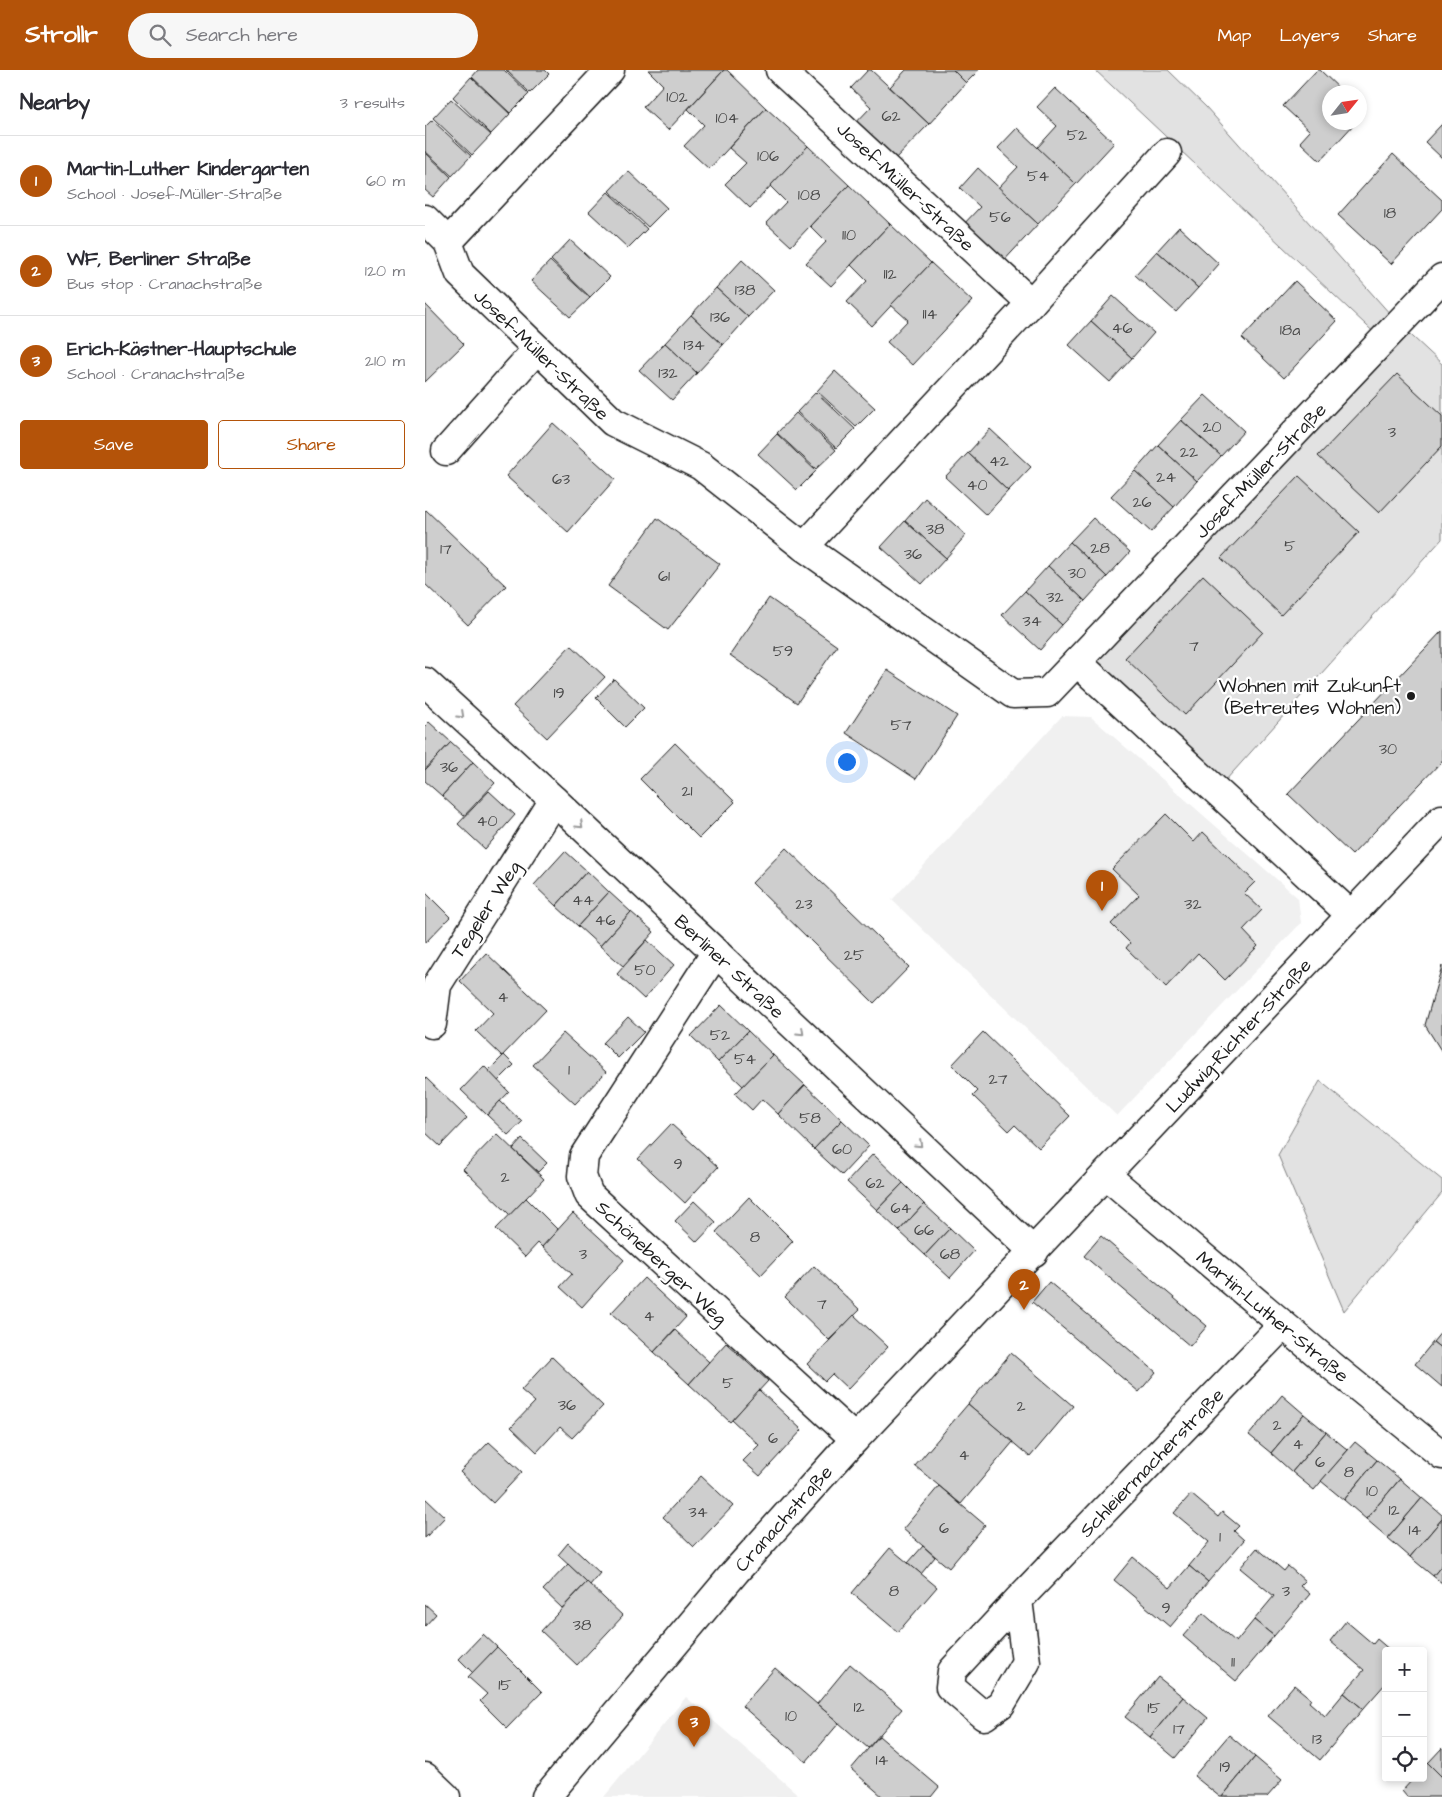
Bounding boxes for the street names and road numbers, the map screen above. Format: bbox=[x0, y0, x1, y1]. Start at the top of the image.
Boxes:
street label: Josef-Müller-Straße bbox=[830, 116, 980, 258]
street label: Josef-Müller-Straße bbox=[467, 283, 615, 427]
street label: Josef-Müller-Straße bbox=[1189, 397, 1333, 545]
street label: Tegeler Weg bbox=[445, 856, 529, 964]
street label: Berliner Straße bbox=[668, 909, 790, 1025]
street label: Ludwig-Richter-Straße bbox=[1160, 953, 1319, 1120]
street label: Schöneberger Weg bbox=[588, 1195, 733, 1332]
street label: Martin-Luther-Straße bbox=[1190, 1245, 1354, 1389]
street label: Schleiermacherstraße bbox=[1073, 1382, 1231, 1544]
street label: Cranachstraße bbox=[729, 1460, 839, 1578]

